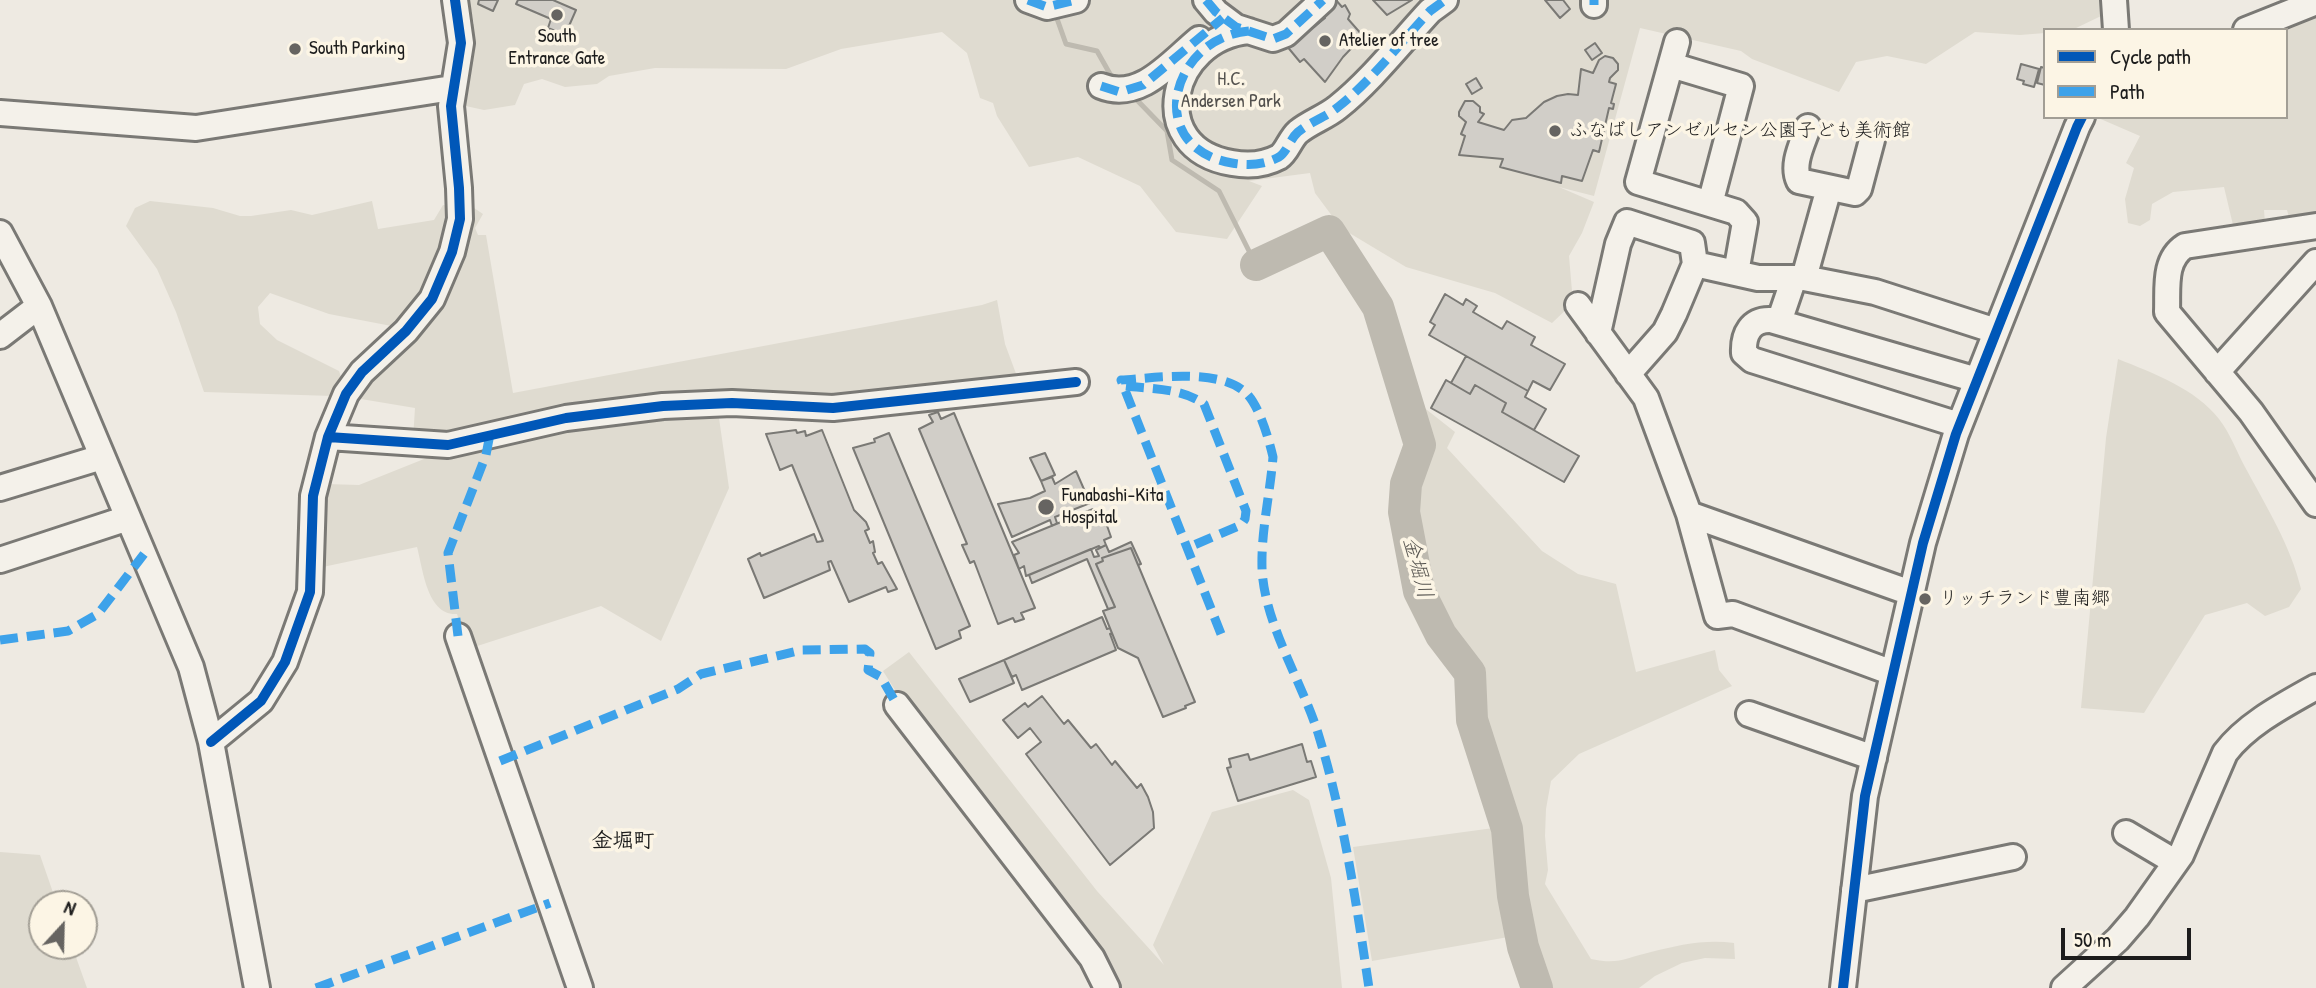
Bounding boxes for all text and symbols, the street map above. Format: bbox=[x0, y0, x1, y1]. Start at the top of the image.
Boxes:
marker: South Entrance Gate bbox=[549, 7, 565, 23]
place label: South Entrance Gate bbox=[509, 26, 605, 70]
legend bbox=[2043, 28, 2288, 119]
place label: Atelier of tree bbox=[1339, 30, 1439, 52]
marker: Atelier of tree bbox=[1317, 33, 1333, 49]
place label: South Parking bbox=[309, 38, 405, 60]
marker: South Parking bbox=[287, 41, 303, 57]
text: Cycle path bbox=[2110, 42, 2191, 71]
park label: H.C. Andersen Park bbox=[1181, 69, 1281, 113]
text: Path bbox=[2110, 77, 2144, 106]
place label: ふなばしアンゼルセン公園子ども美術館 bbox=[1569, 120, 1911, 142]
marker: ふなばしアンゼルセン公園子ども美術館 bbox=[1547, 123, 1563, 139]
place label: Funabashi-Kita Hospital bbox=[1062, 485, 1163, 529]
marker: Funabashi-Kita Hospital bbox=[1036, 497, 1056, 517]
water label: 金堀川 bbox=[1397, 534, 1437, 602]
place label: リッチランド豊南郷 bbox=[1939, 588, 2110, 610]
marker: リッチランド豊南郷 bbox=[1917, 591, 1933, 607]
district label: 金堀町 bbox=[592, 828, 654, 854]
north arrow bbox=[28, 890, 98, 960]
text: N bbox=[61, 893, 80, 921]
scale bar bbox=[2064, 914, 2194, 958]
text: 50 m bbox=[2074, 925, 2111, 954]

